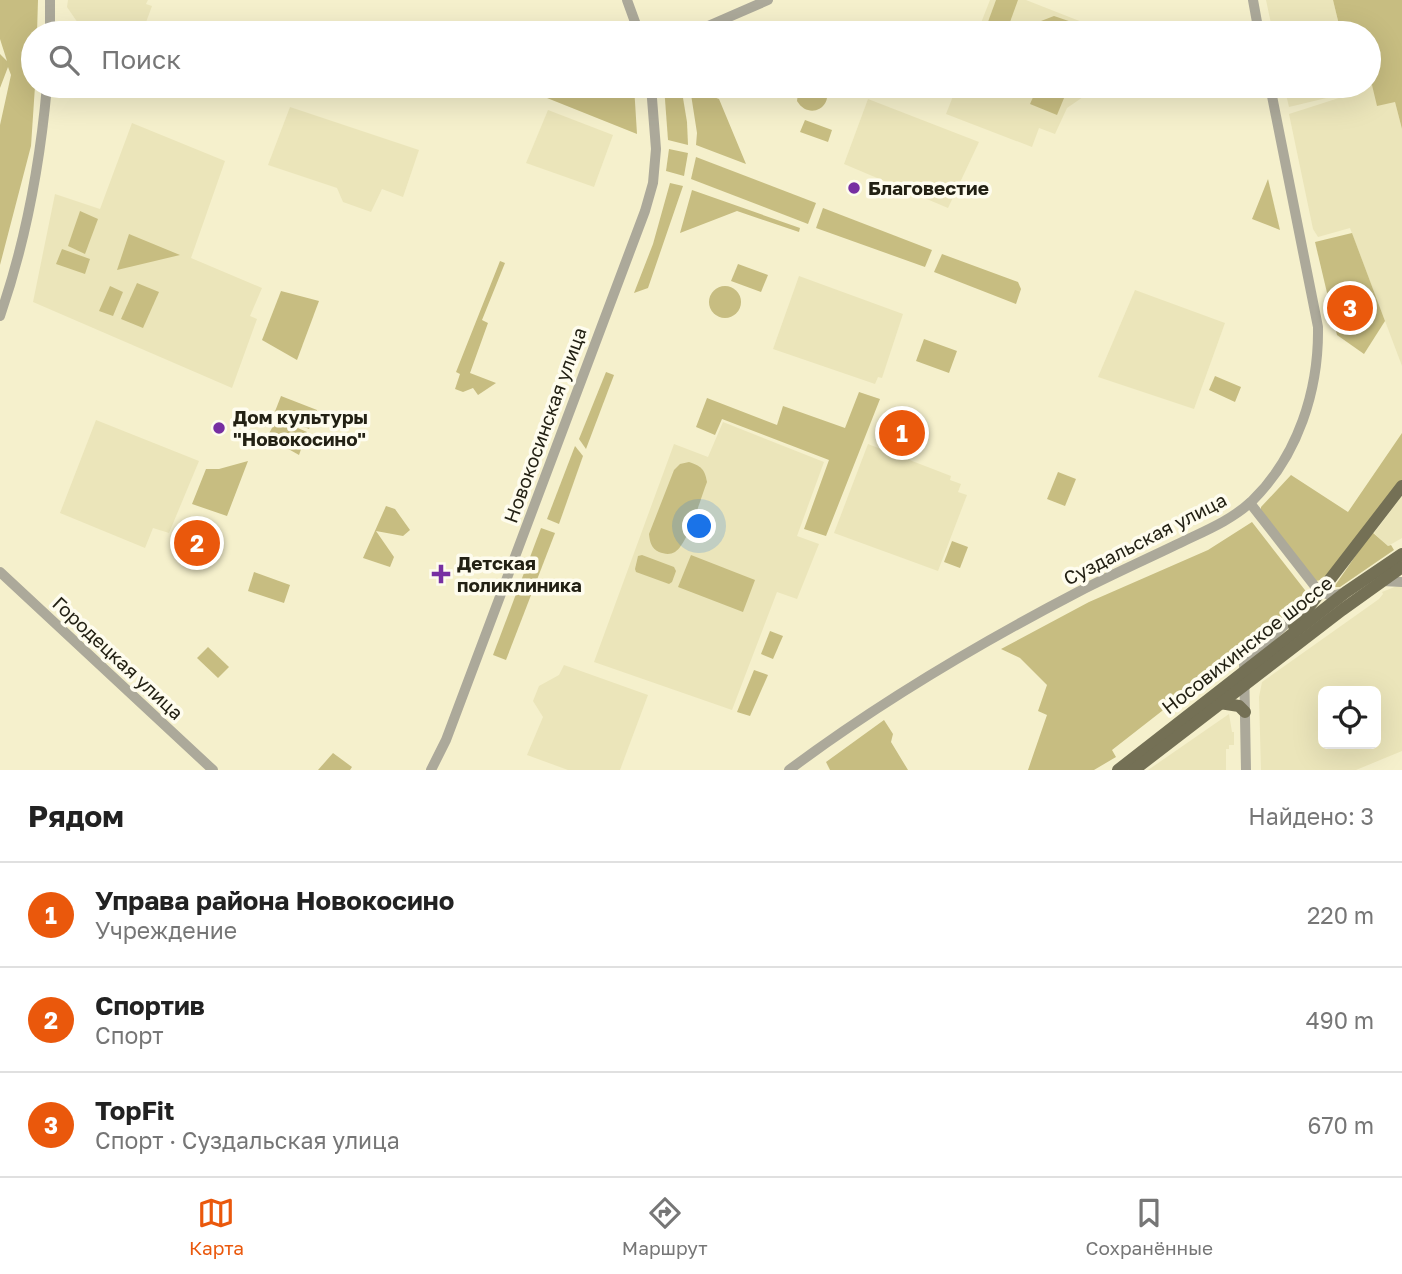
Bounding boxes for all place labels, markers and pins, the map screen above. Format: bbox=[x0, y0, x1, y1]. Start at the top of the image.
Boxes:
place label: Благовестие bbox=[868, 176, 989, 199]
marker: Благовестие bbox=[846, 180, 862, 196]
pin: 3 bbox=[1327, 282, 1373, 334]
place label: Дом культуры "Новокосино" bbox=[233, 405, 368, 450]
pin: 1 bbox=[879, 407, 925, 459]
marker: Дом культуры "Новокосино" bbox=[211, 420, 227, 436]
pin: 2 bbox=[174, 517, 220, 569]
place label: Детская поликлиника bbox=[457, 551, 582, 596]
marker: Детская поликлиника bbox=[431, 564, 451, 584]

